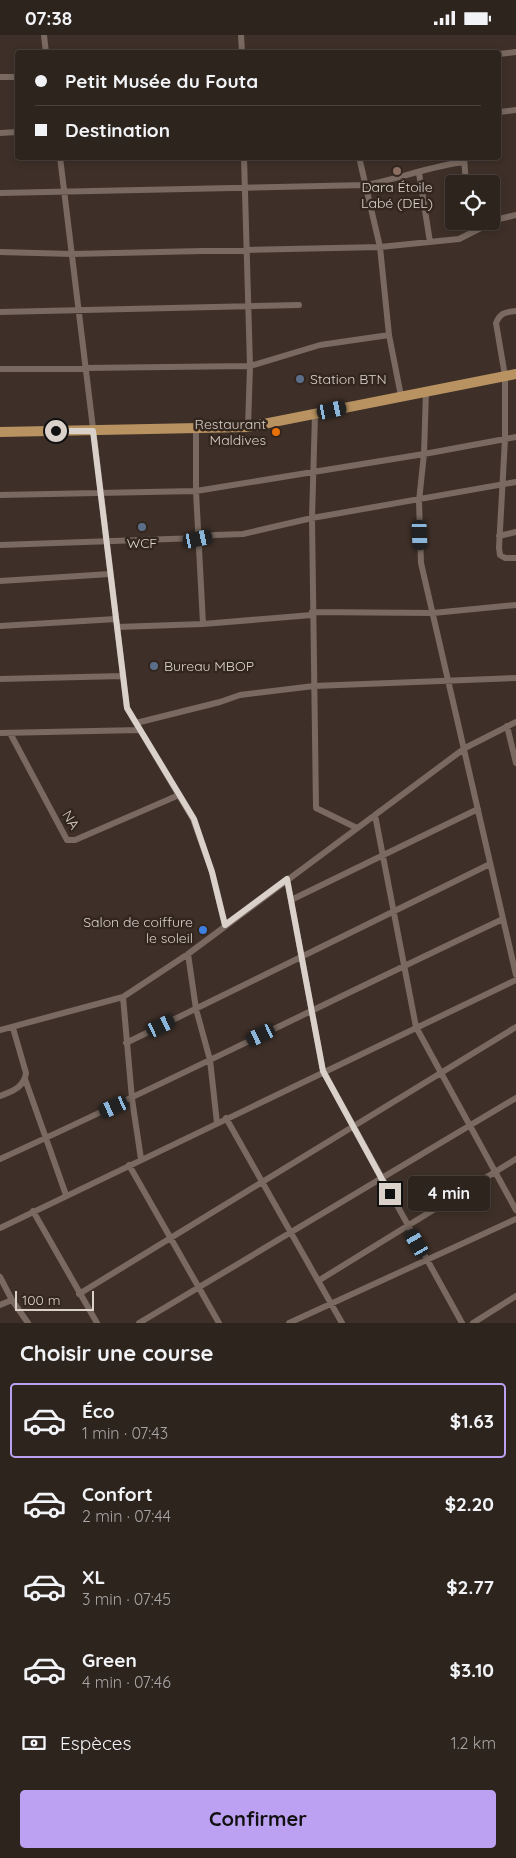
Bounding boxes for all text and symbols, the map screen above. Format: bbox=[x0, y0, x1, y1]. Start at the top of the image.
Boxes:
text: 07:38 bbox=[25, 6, 72, 30]
text: Petit Musée du Fouta bbox=[65, 69, 258, 93]
text: Destination bbox=[65, 118, 170, 142]
marker: Dara Étoile Labé (DEL) bbox=[391, 165, 403, 177]
map controls bbox=[445, 175, 500, 230]
button: locate bbox=[445, 175, 500, 230]
place label: Dara Étoile Labé (DEL) bbox=[361, 178, 433, 212]
place label: Station BTN bbox=[310, 370, 387, 388]
marker: Station BTN bbox=[294, 373, 306, 385]
car bbox=[315, 400, 348, 420]
place label: Restaurant Maldives bbox=[195, 415, 266, 449]
route start bbox=[45, 420, 67, 442]
marker: Restaurant Maldives bbox=[270, 426, 282, 438]
car bbox=[411, 520, 428, 550]
marker: WCF bbox=[136, 521, 148, 533]
car bbox=[181, 529, 214, 549]
place label: WCF bbox=[127, 534, 157, 552]
place label: Bureau MBOP bbox=[164, 657, 254, 675]
marker: Bureau MBOP bbox=[148, 660, 160, 672]
street label: NA bbox=[58, 807, 84, 833]
place label: Salon de coiffure le soleil bbox=[83, 913, 193, 947]
marker: Salon de coiffure le soleil bbox=[197, 924, 209, 936]
car bbox=[144, 1013, 177, 1039]
car bbox=[244, 1022, 277, 1048]
car bbox=[97, 1094, 130, 1120]
callout: 4 min bbox=[408, 1177, 490, 1211]
route end bbox=[379, 1183, 401, 1205]
text: 4 min bbox=[428, 1183, 470, 1203]
car bbox=[403, 1226, 430, 1260]
scale bar bbox=[15, 1288, 94, 1311]
text: 100 m bbox=[22, 1291, 60, 1309]
text: Choisir une course bbox=[20, 1339, 214, 1367]
icon: car bbox=[22, 1398, 67, 1443]
text: Éco bbox=[82, 1399, 115, 1423]
text: $1.63 bbox=[450, 1409, 494, 1433]
text: 1 min · 07:43 bbox=[82, 1423, 168, 1443]
icon: car bbox=[22, 1481, 67, 1526]
text: Confort bbox=[82, 1482, 153, 1506]
text: $2.20 bbox=[445, 1492, 494, 1516]
text: 2 min · 07:44 bbox=[82, 1506, 171, 1526]
icon: car bbox=[22, 1564, 67, 1609]
text: XL bbox=[82, 1565, 105, 1589]
text: $2.77 bbox=[446, 1575, 494, 1599]
text: 3 min · 07:45 bbox=[82, 1589, 171, 1609]
icon: car bbox=[22, 1647, 67, 1692]
text: Green bbox=[82, 1648, 137, 1672]
text: $3.10 bbox=[450, 1658, 494, 1682]
text: 4 min · 07:46 bbox=[82, 1672, 171, 1692]
icon: cash bbox=[20, 1729, 48, 1757]
text: Espèces bbox=[60, 1731, 131, 1755]
text: 1.2 km bbox=[451, 1733, 496, 1753]
button: Confirmer bbox=[20, 1790, 496, 1848]

